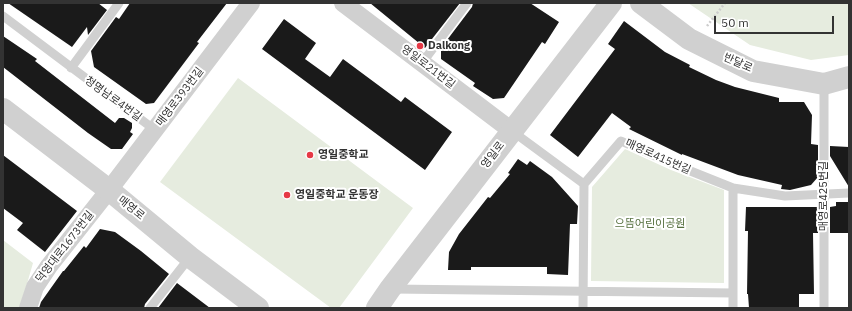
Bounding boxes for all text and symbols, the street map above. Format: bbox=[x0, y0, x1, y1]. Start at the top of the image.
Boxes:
scale bar bbox=[716, 8, 836, 34]
text: 50 m bbox=[721, 15, 749, 30]
place label: Dalkong bbox=[428, 39, 470, 53]
marker: Dalkong bbox=[415, 41, 425, 51]
street label: 영일로21번길 bbox=[399, 43, 457, 91]
street label: 반달로 bbox=[721, 51, 755, 75]
street label: 매영로393번길 bbox=[154, 65, 206, 129]
street label: 청명남로4번길 bbox=[82, 74, 144, 124]
street label: 매영로415번길 bbox=[623, 137, 693, 177]
street label: 영일로 bbox=[478, 139, 508, 171]
place label: 영일중학교 bbox=[318, 148, 369, 162]
marker: 영일중학교 bbox=[305, 150, 315, 160]
street label: 매영로425번길 bbox=[817, 161, 831, 231]
place label: 영일중학교 운동장 bbox=[295, 188, 379, 202]
marker: 영일중학교 운동장 bbox=[282, 190, 292, 200]
street label: 매영로 bbox=[115, 193, 147, 223]
street label: 덕영대로1673번길 bbox=[33, 209, 97, 285]
park label: 으뜸어린이공원 bbox=[615, 217, 685, 231]

